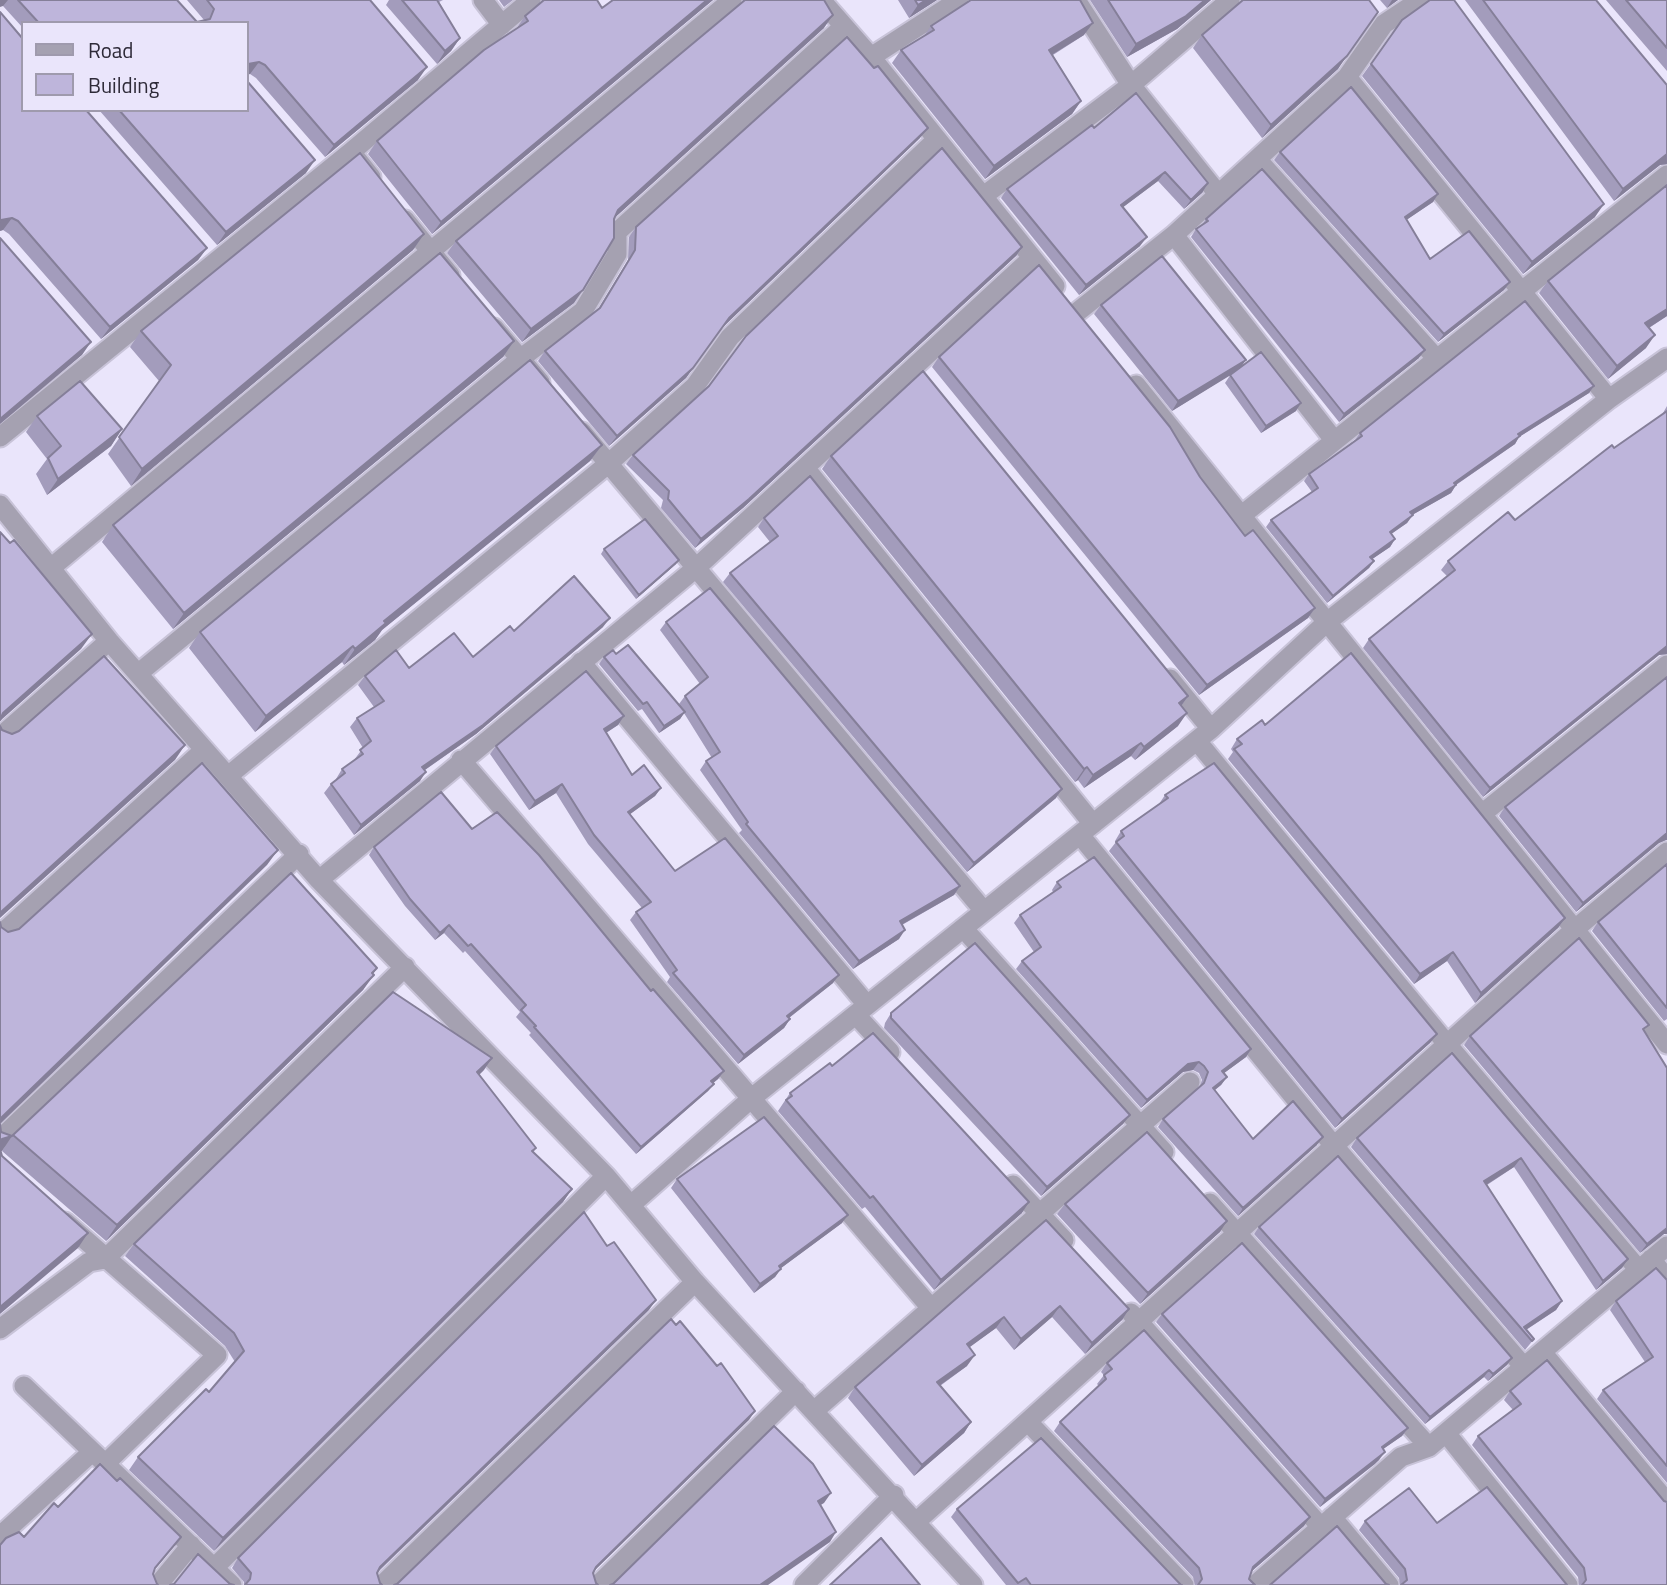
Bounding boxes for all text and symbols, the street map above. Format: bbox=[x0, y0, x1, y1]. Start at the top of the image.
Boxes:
legend bbox=[21, 21, 248, 112]
text: Road bbox=[88, 34, 133, 66]
text: Building bbox=[88, 69, 159, 101]

